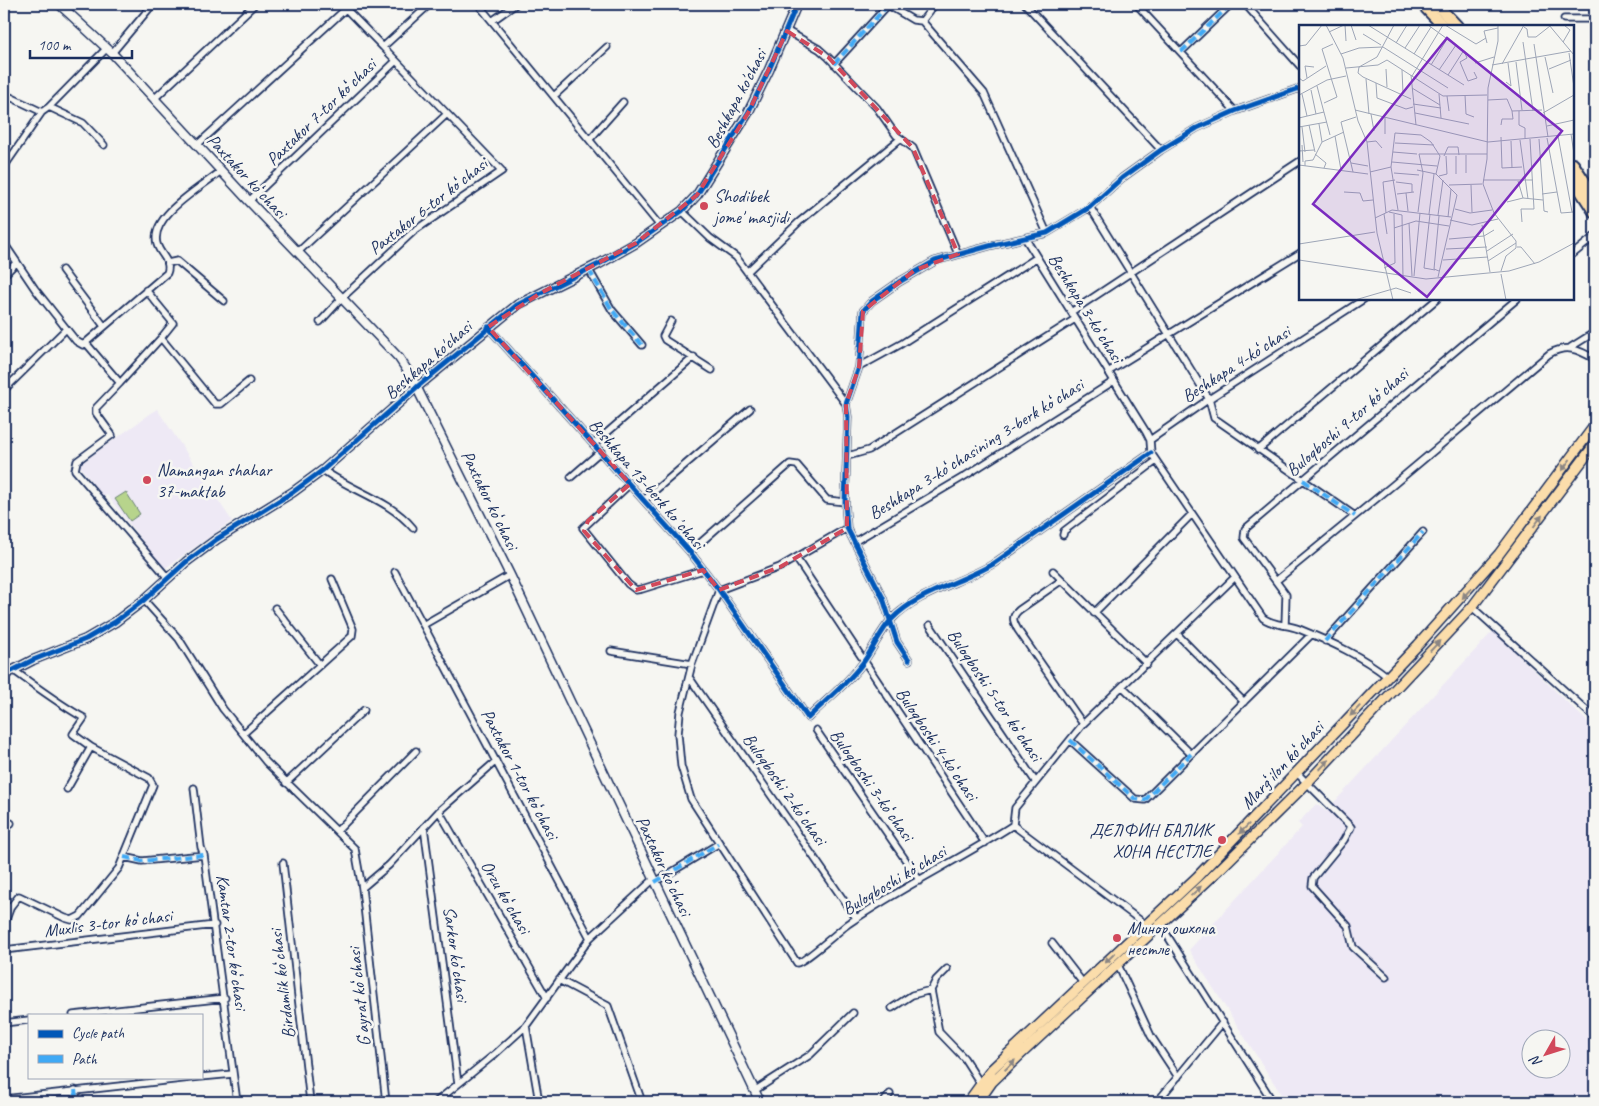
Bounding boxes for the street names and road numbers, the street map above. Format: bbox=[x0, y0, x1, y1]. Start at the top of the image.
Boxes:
street label: Beshkapa ko'chasi bbox=[701, 43, 772, 152]
street label: Paxtakor 7-tor koʻchasi bbox=[261, 52, 383, 170]
street label: Paxtakor koʻchasi bbox=[202, 129, 293, 225]
street label: Paxtakor 6-tor koʻchasi bbox=[364, 151, 494, 259]
street label: Beshkapa 3-koʻchasi bbox=[1044, 249, 1130, 369]
street label: Beshkapa ko'chasi bbox=[380, 314, 478, 404]
street label: Beshkapa 4-koʻchasi bbox=[1178, 319, 1297, 407]
street label: Buloqboshi 9-tor koʻchasi bbox=[1281, 361, 1415, 481]
street label: Beshkapa 3-koʻchasining 3-berk koʻchasi bbox=[865, 372, 1090, 524]
street label: Beshkapa 13-berk koʼchasi bbox=[584, 414, 712, 556]
street label: Paxtakor koʻchasi bbox=[457, 447, 525, 555]
street label: Buloqboshi 5-tor koʻchasi bbox=[943, 625, 1049, 767]
street label: Buloqboshi 4-koʻchasi bbox=[891, 683, 984, 807]
street label: Paxtakor 1-tor koʻchasi bbox=[476, 705, 565, 845]
street label: Margʻilon koʻchasi bbox=[1236, 715, 1330, 813]
street label: Buloqboshi 3-koʻchasi bbox=[825, 725, 920, 847]
street label: Buloqboshi 2-koʻchasi bbox=[738, 729, 833, 851]
street label: Paxtakor koʻchasi bbox=[631, 813, 698, 922]
street label: Buloqboshi koʻchasi bbox=[838, 839, 952, 920]
street label: Orzu koʻchasi bbox=[476, 856, 537, 940]
street label: Kamtar 2-tor koʻchasi bbox=[212, 873, 253, 1014]
street label: Muxlis 3-tor koʻchasi bbox=[43, 904, 176, 942]
street label: Sarkor koʻchasi bbox=[438, 905, 474, 1005]
street label: Birdamlik koʻchasi bbox=[264, 925, 300, 1040]
street label: Gʻayrat koʻchasi bbox=[343, 944, 375, 1048]

